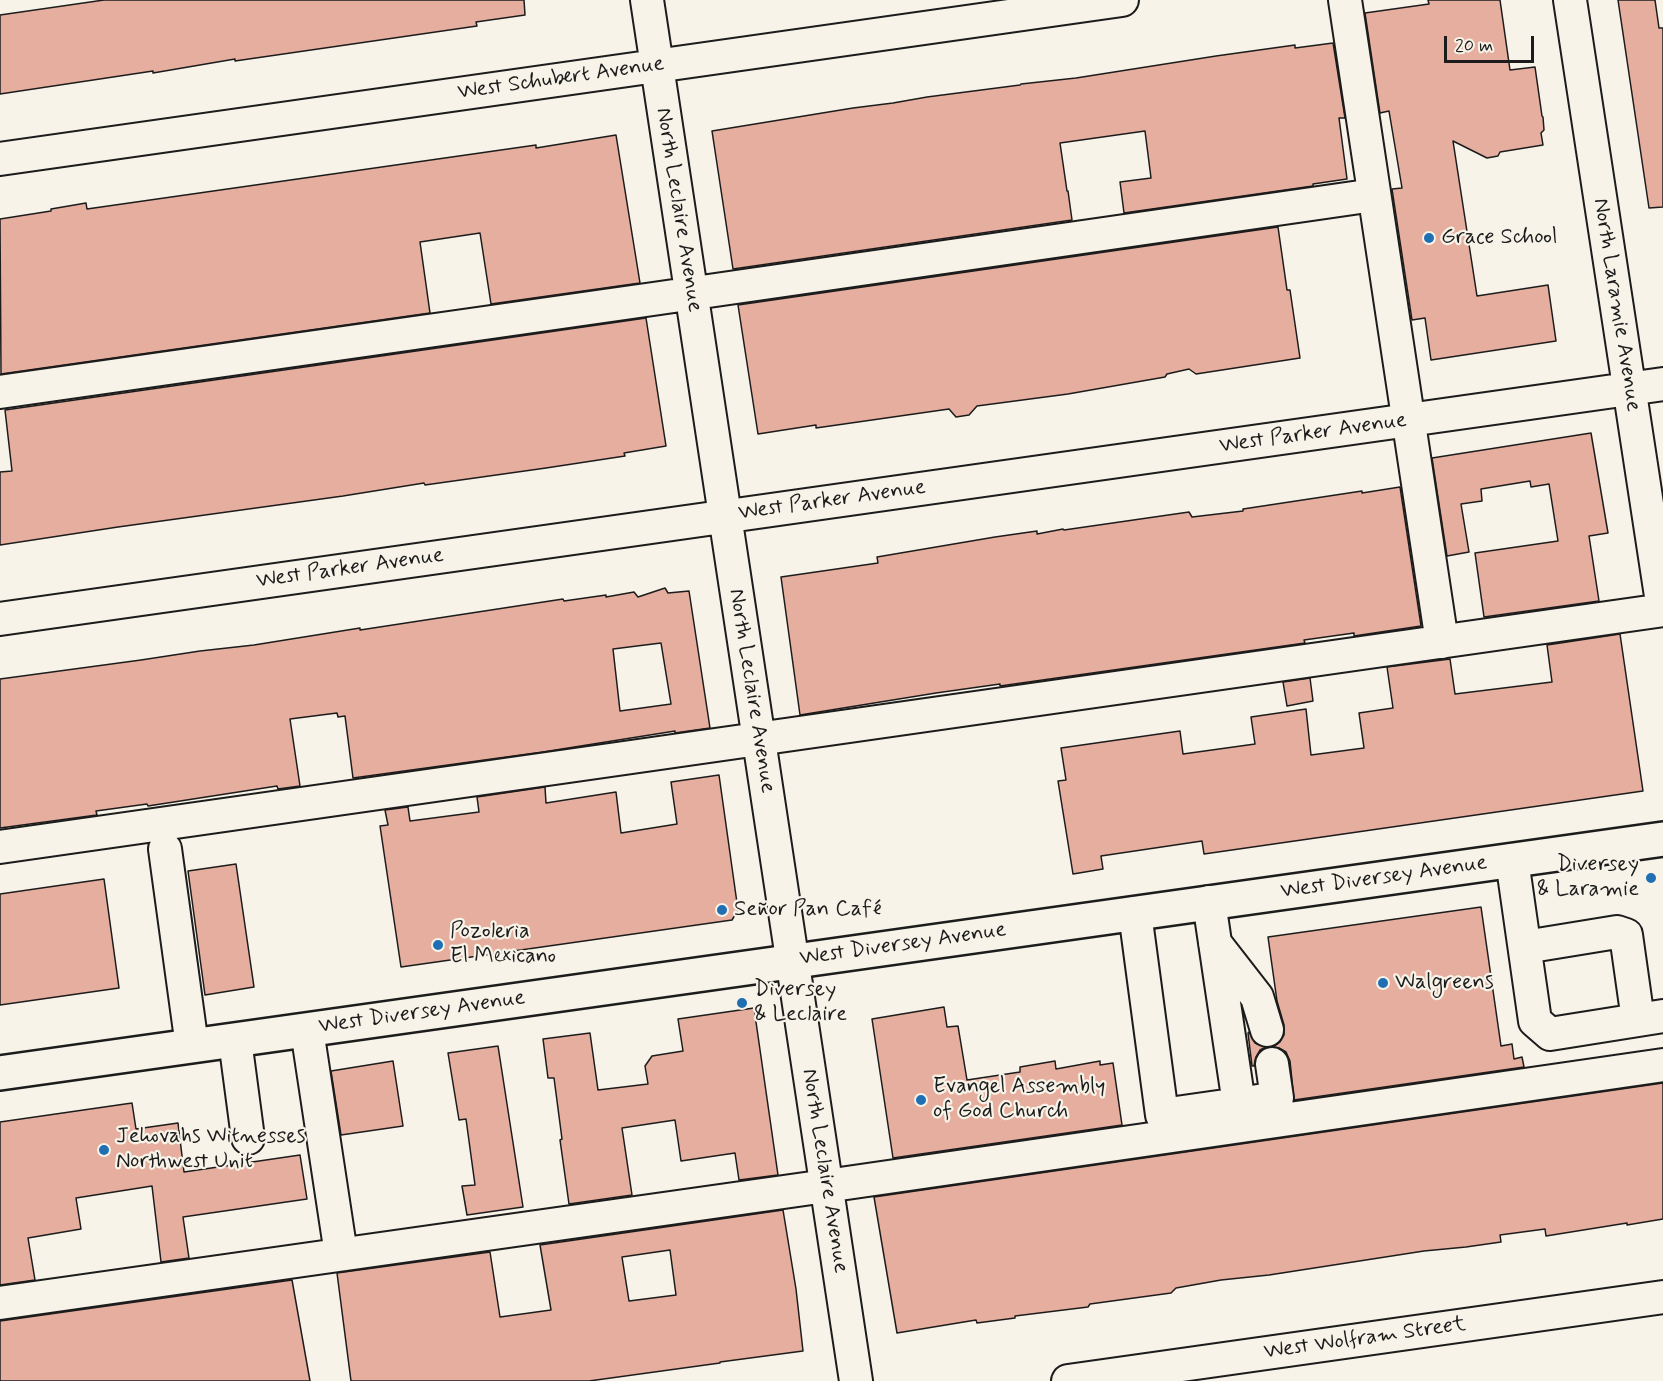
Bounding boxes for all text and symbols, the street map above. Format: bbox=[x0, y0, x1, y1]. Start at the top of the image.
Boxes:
scale bar bbox=[1447, 24, 1537, 62]
text: 20 m bbox=[1455, 34, 1493, 58]
street label: West Schubert Avenue bbox=[456, 51, 666, 107]
street label: North Leclaire Avenue bbox=[649, 106, 707, 314]
street label: North Laramie Avenue bbox=[1586, 196, 1646, 414]
place label: Grace School bbox=[1441, 225, 1557, 251]
marker: Grace School bbox=[1422, 231, 1436, 245]
street label: West Parker Avenue bbox=[1218, 408, 1408, 460]
street label: West Parker Avenue bbox=[737, 475, 927, 527]
street label: West Parker Avenue bbox=[255, 543, 445, 595]
street label: North Leclaire Avenue bbox=[722, 587, 780, 795]
street label: West Diversey Avenue bbox=[1279, 850, 1489, 906]
place label: Diversey & Laramie bbox=[1537, 852, 1639, 903]
marker: Diversey & Laramie bbox=[1644, 871, 1658, 885]
place label: Señor Pan Café bbox=[734, 897, 882, 923]
marker: Señor Pan Café bbox=[715, 903, 729, 917]
street label: West Diversey Avenue bbox=[798, 917, 1008, 973]
place label: Pozoleria El Mexicano bbox=[450, 919, 556, 970]
marker: Pozoleria El Mexicano bbox=[431, 938, 445, 952]
place label: Walgreens bbox=[1395, 970, 1494, 996]
marker: Walgreens bbox=[1376, 976, 1390, 990]
place label: Diversey & Leclaire bbox=[754, 977, 847, 1028]
street label: West Diversey Avenue bbox=[317, 985, 527, 1041]
marker: Diversey & Leclaire bbox=[735, 996, 749, 1010]
street label: North Leclaire Avenue bbox=[795, 1067, 853, 1275]
place label: Evangel Assembly of God Church bbox=[933, 1074, 1106, 1126]
marker: Evangel Assembly of God Church bbox=[914, 1093, 928, 1107]
place label: Jehovahs Witnesses Northwest Unit bbox=[116, 1124, 305, 1176]
marker: Jehovahs Witnesses Northwest Unit bbox=[97, 1143, 111, 1157]
street label: West Wolfram Street bbox=[1262, 1312, 1468, 1366]

